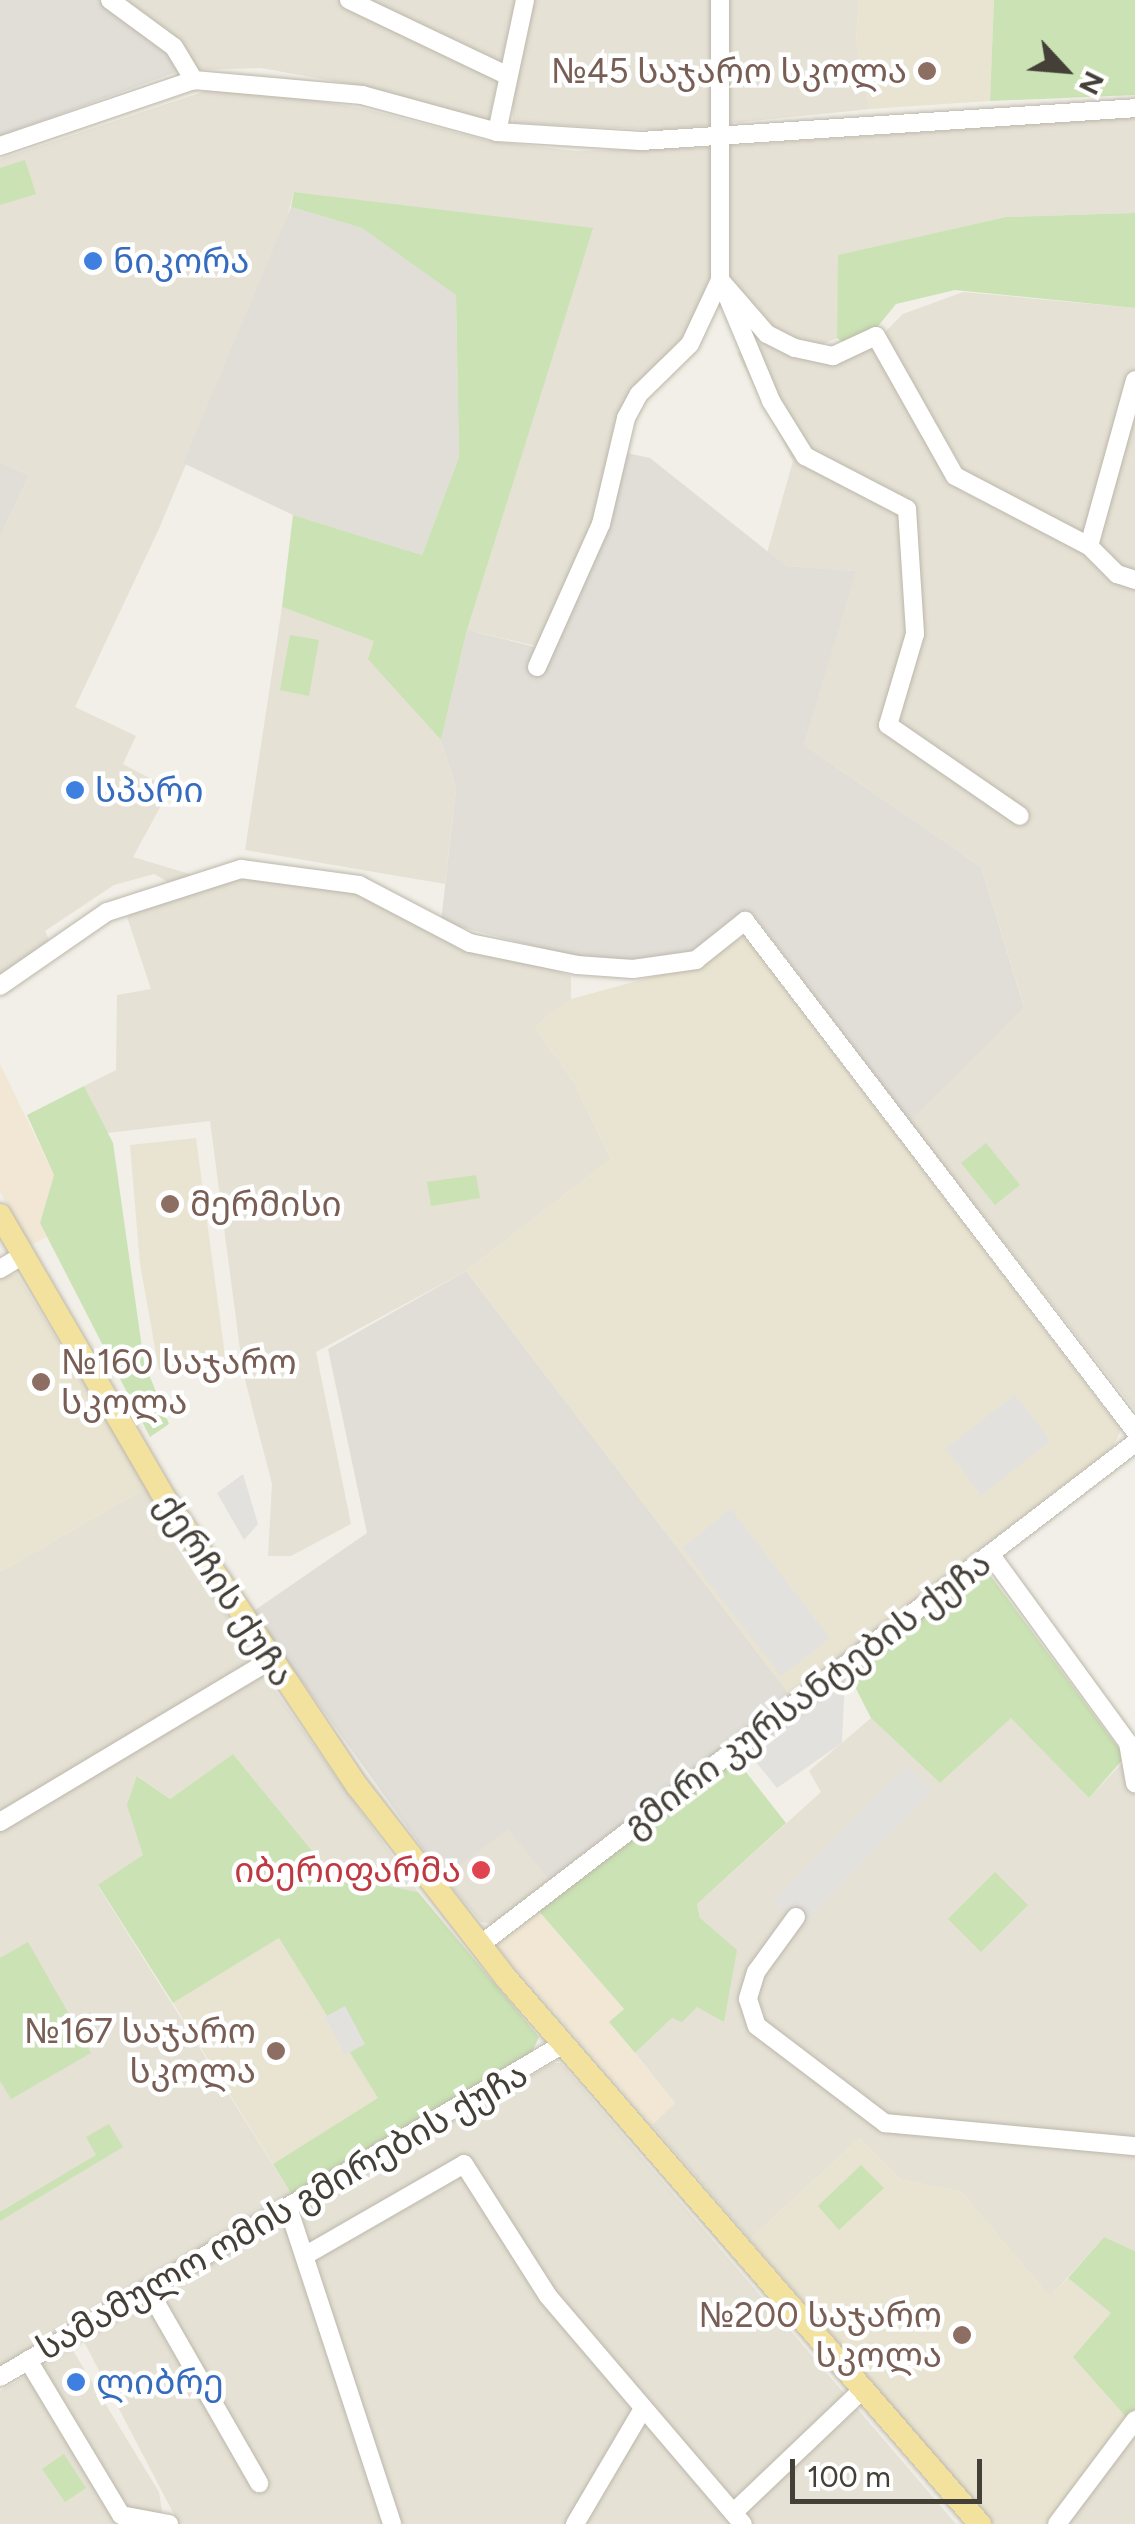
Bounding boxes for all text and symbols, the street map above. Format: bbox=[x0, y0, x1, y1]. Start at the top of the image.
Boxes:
north arrow bbox=[1015, 20, 1115, 120]
place label: №45 საჯარო სკოლა bbox=[551, 50, 907, 92]
marker: №45 საჯარო სკოლა bbox=[916, 60, 938, 82]
text: N bbox=[1072, 66, 1112, 100]
place label: ნიკორა bbox=[113, 240, 249, 282]
marker: ნიკორა bbox=[82, 250, 104, 272]
place label: სპარი bbox=[95, 769, 204, 811]
marker: სპარი bbox=[64, 779, 86, 801]
place label: მერმისი bbox=[190, 1183, 342, 1225]
marker: მერმისი bbox=[159, 1193, 181, 1215]
place label: №160 საჯარო სკოლა bbox=[61, 1341, 297, 1423]
marker: №160 საჯარო სკოლა bbox=[30, 1371, 52, 1393]
street label: ქერჩის ქუჩა bbox=[147, 1486, 303, 1694]
street label: გმირი კურსანტების ქუჩა bbox=[615, 1542, 999, 1846]
place label: იბერიფარმა bbox=[234, 1849, 461, 1891]
marker: იბერიფარმა bbox=[470, 1859, 492, 1881]
place label: №167 საჯარო სკოლა bbox=[24, 2010, 256, 2092]
marker: №167 საჯარო სკოლა bbox=[265, 2040, 287, 2062]
street label: სამამულო ომის გმირების ქუჩა bbox=[29, 2053, 535, 2369]
place label: №200 საჯარო სკოლა bbox=[699, 2294, 942, 2376]
marker: №200 საჯარო სკოლა bbox=[951, 2324, 973, 2346]
place label: ლიბრე bbox=[96, 2361, 224, 2403]
marker: ლიბრე bbox=[65, 2371, 87, 2393]
scale bar bbox=[795, 2439, 988, 2501]
text: 100 m bbox=[807, 2458, 891, 2495]

